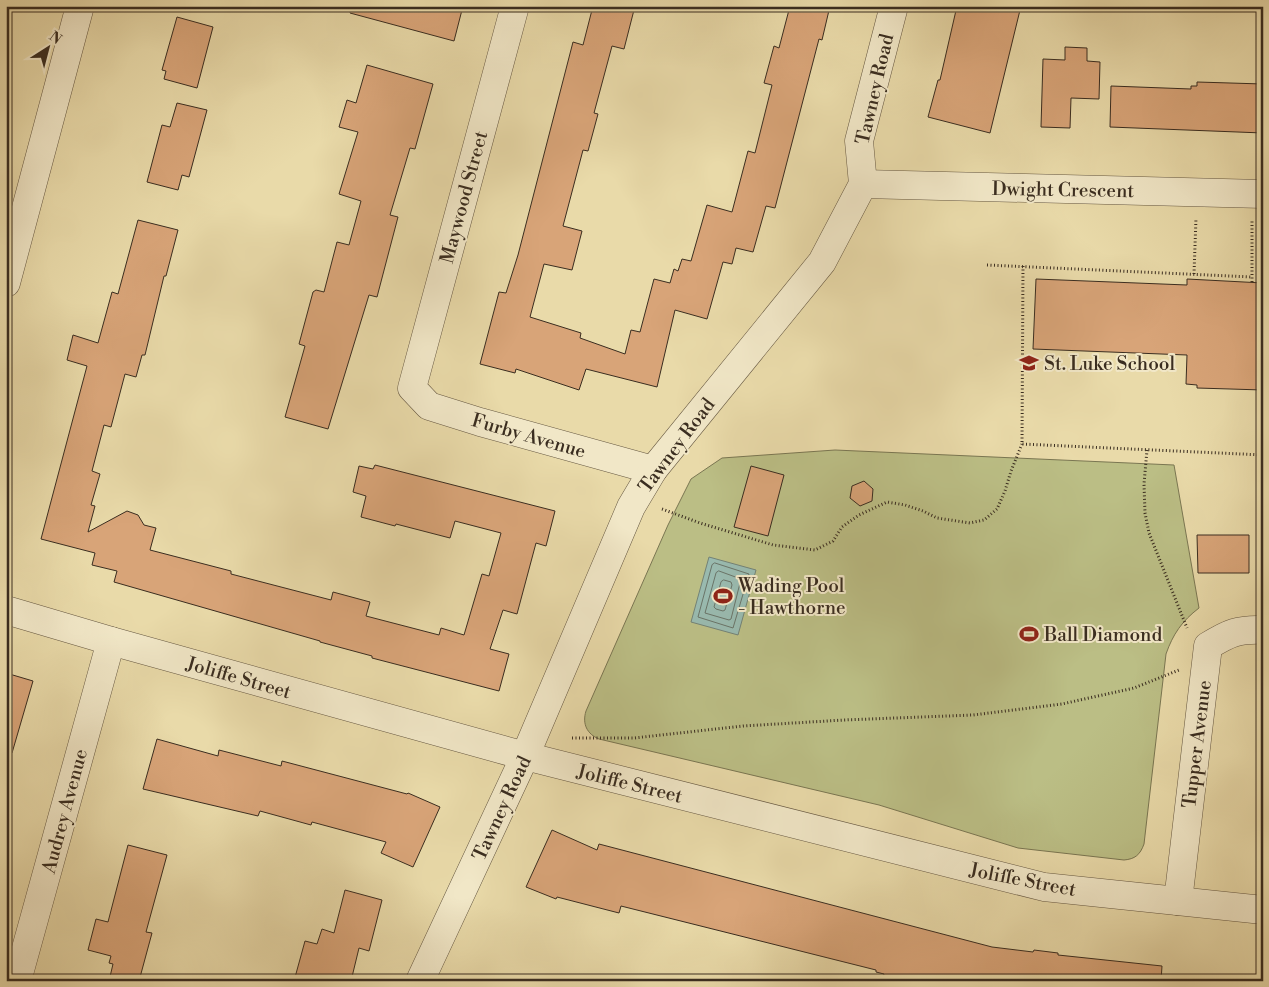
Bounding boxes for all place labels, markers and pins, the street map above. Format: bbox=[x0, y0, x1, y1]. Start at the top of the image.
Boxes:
school or university icon: St. Luke School bbox=[1018, 352, 1040, 374]
place label: St. Luke School bbox=[1044, 352, 1176, 376]
place label: Wading Pool - Hawthorne bbox=[737, 574, 846, 620]
sports icon: Wading Pool - Hawthorne bbox=[712, 585, 734, 607]
sports icon: Ball Diamond bbox=[1018, 623, 1040, 645]
place label: Ball Diamond bbox=[1043, 623, 1162, 647]

